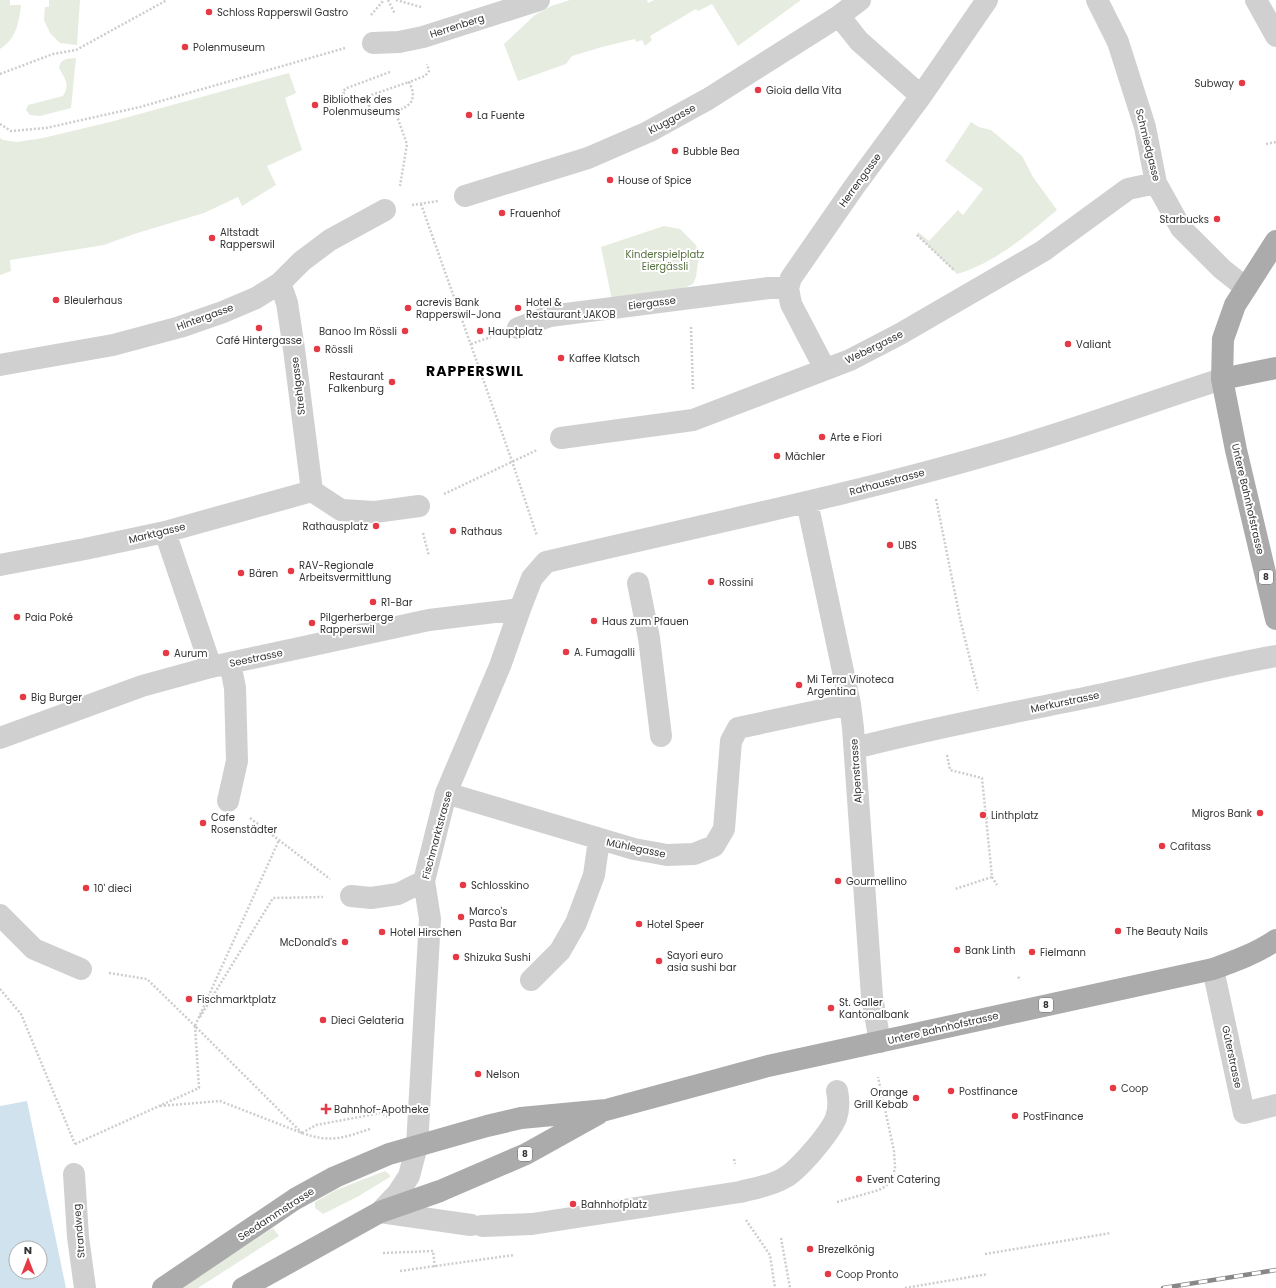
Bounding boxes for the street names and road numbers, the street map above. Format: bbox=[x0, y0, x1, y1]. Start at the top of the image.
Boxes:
street label: Herrenberg bbox=[428, 10, 486, 42]
street label: Kluggasse bbox=[646, 100, 698, 138]
street label: Schmiedgasse bbox=[1132, 107, 1164, 183]
street label: Herrengasse bbox=[835, 150, 885, 210]
street label: Eiergasse bbox=[627, 293, 677, 313]
street label: Hintergasse bbox=[174, 300, 236, 334]
street label: Webergasse bbox=[842, 326, 906, 368]
street label: Strehlgasse bbox=[287, 356, 309, 416]
street label: Untere Bahnhofstrasse bbox=[1228, 442, 1268, 556]
street label: Rathausstrasse bbox=[848, 465, 926, 499]
street label: Marktgasse bbox=[127, 519, 187, 547]
road number: 8 bbox=[1259, 570, 1273, 584]
street label: Seestrasse bbox=[228, 645, 284, 671]
street label: Merkurstrasse bbox=[1029, 687, 1101, 717]
street label: Alpenstrasse bbox=[846, 738, 866, 804]
street label: Fischmarktstrasse bbox=[418, 789, 456, 881]
street label: Mühlegasse bbox=[605, 834, 667, 862]
road number: 8 bbox=[1039, 998, 1053, 1012]
street label: Untere Bahnhofstrasse bbox=[886, 1008, 1000, 1048]
street label: Güterstrasse bbox=[1218, 1024, 1246, 1090]
road number: 8 bbox=[518, 1147, 532, 1161]
street label: Seedammstrasse bbox=[235, 1184, 317, 1244]
street label: Strandweg bbox=[69, 1203, 89, 1259]

